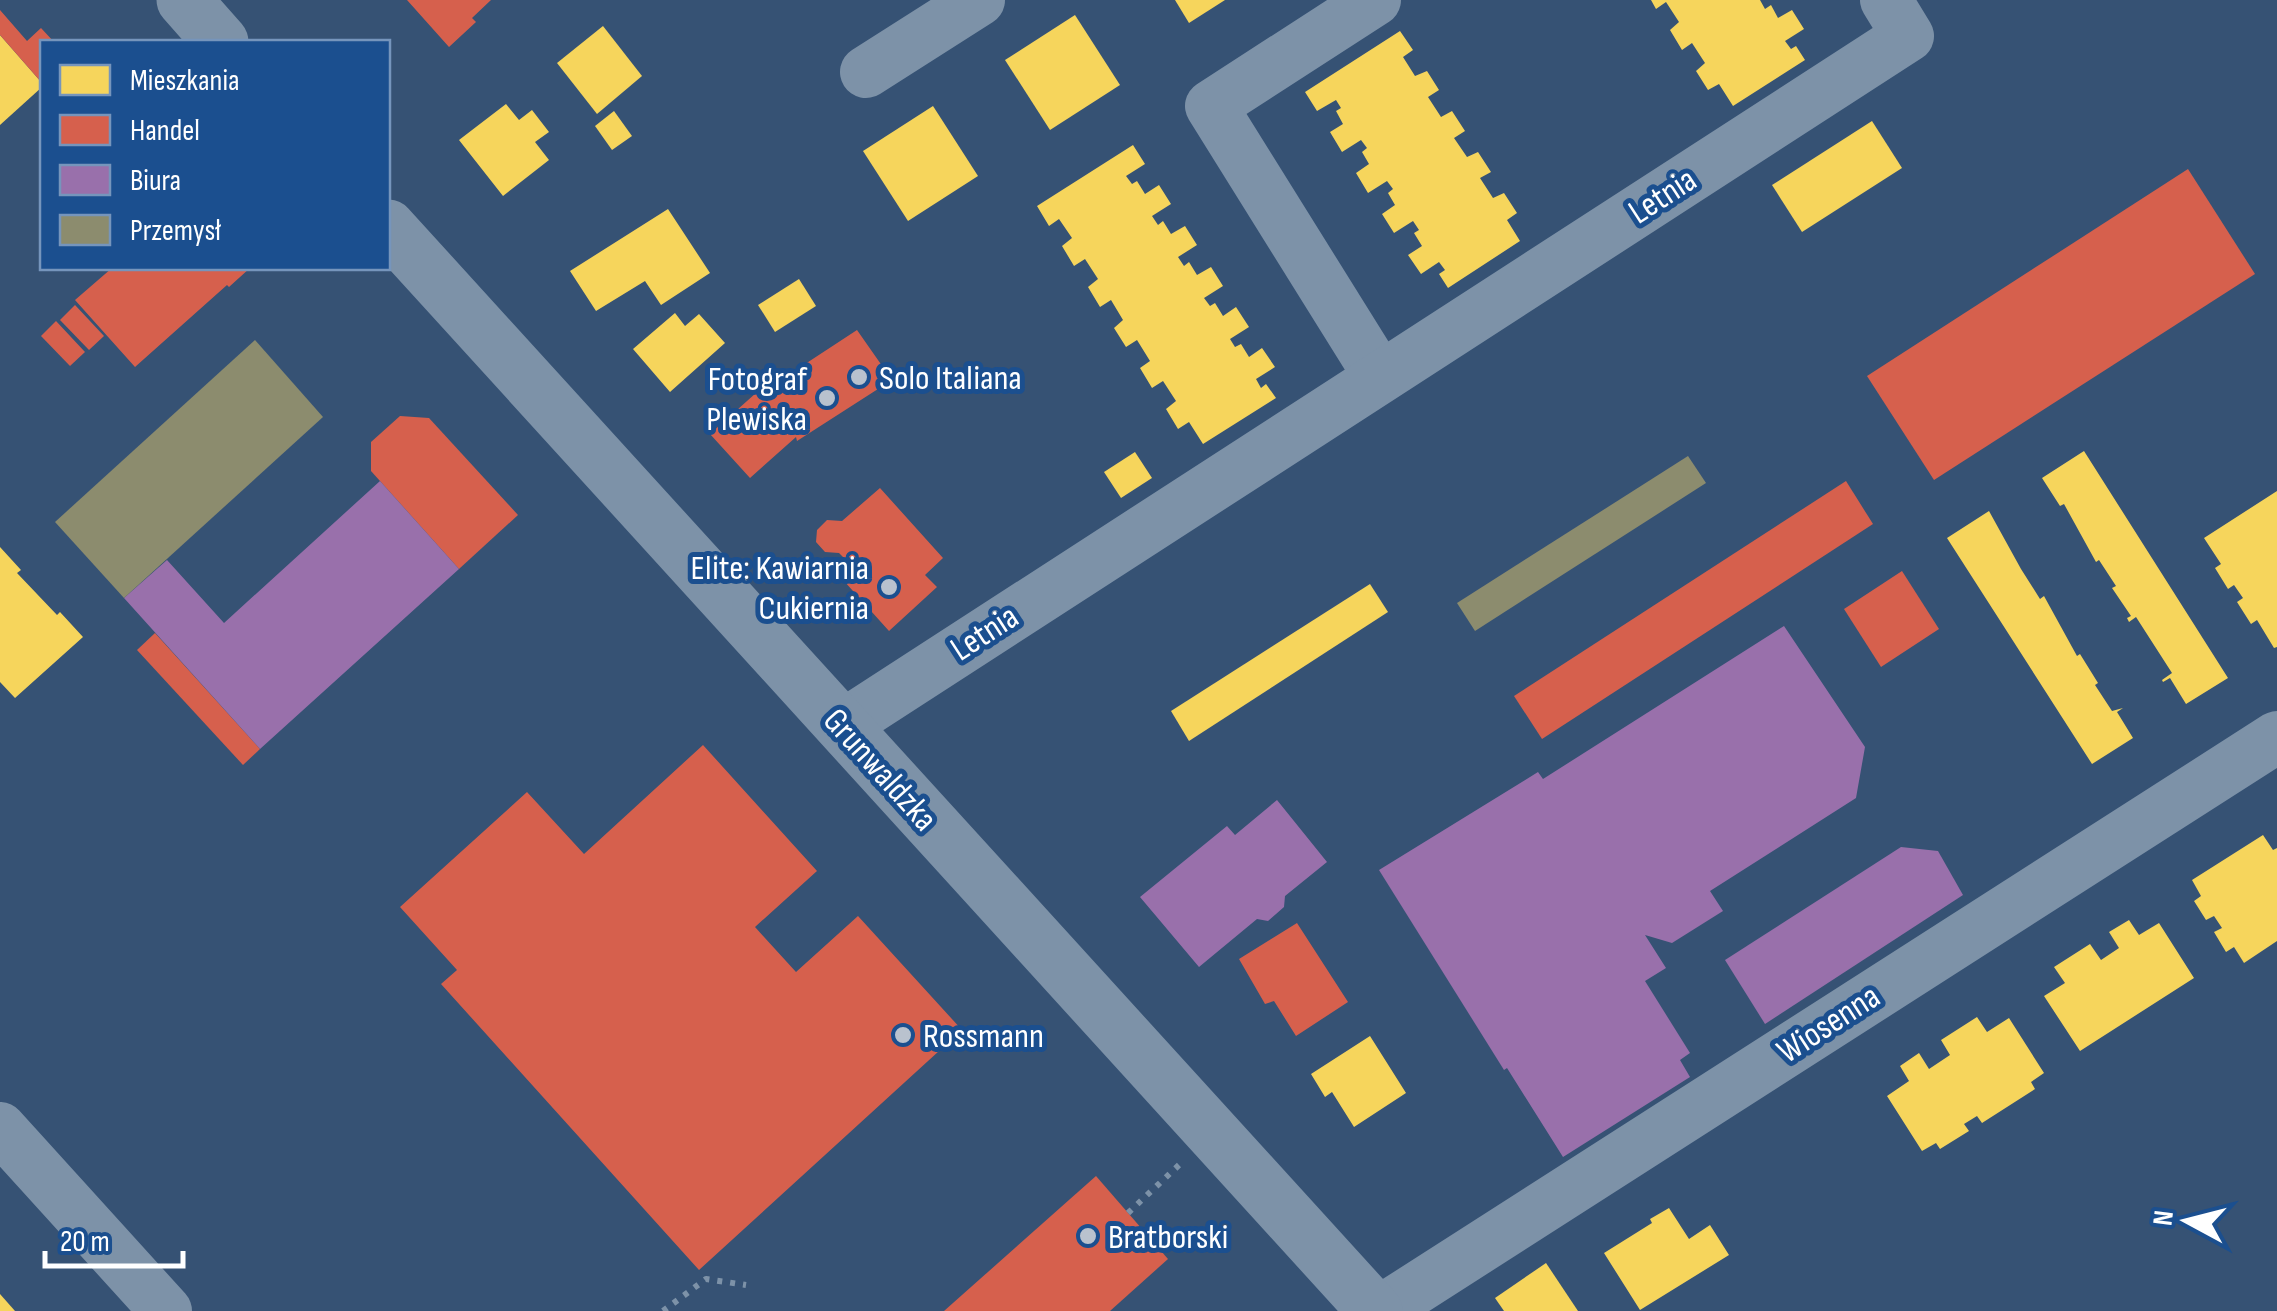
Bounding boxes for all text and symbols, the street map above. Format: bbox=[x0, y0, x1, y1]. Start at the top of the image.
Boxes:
legend bbox=[40, 40, 390, 270]
text: Mieszkania bbox=[130, 63, 240, 99]
text: Handel bbox=[130, 113, 200, 149]
street label: Letnia bbox=[1621, 159, 1705, 234]
text: Biura bbox=[130, 163, 181, 199]
text: Przemysł bbox=[130, 213, 221, 249]
place label: Solo Italiana bbox=[879, 357, 1022, 400]
place label: Fotograf Plewiska bbox=[706, 358, 808, 441]
marker: Solo Italiana bbox=[848, 366, 870, 388]
marker: Fotograf Plewiska bbox=[816, 387, 838, 409]
place label: Elite: Kawiarnia Cukiernia bbox=[691, 547, 869, 630]
marker: Elite: Kawiarnia Cukiernia bbox=[878, 576, 900, 598]
street label: Letnia bbox=[943, 596, 1027, 671]
street label: Grunwaldzka bbox=[814, 700, 946, 840]
street label: Wiosenna bbox=[1769, 975, 1888, 1073]
place label: Rossmann bbox=[923, 1015, 1044, 1058]
marker: Rossmann bbox=[892, 1024, 914, 1046]
north arrow bbox=[2137, 1171, 2237, 1271]
scale bar bbox=[45, 1206, 182, 1268]
text: N bbox=[2146, 1209, 2181, 1228]
place label: Bratborski bbox=[1108, 1216, 1228, 1259]
text: 20 m bbox=[60, 1224, 110, 1260]
marker: Bratborski bbox=[1077, 1225, 1099, 1247]

